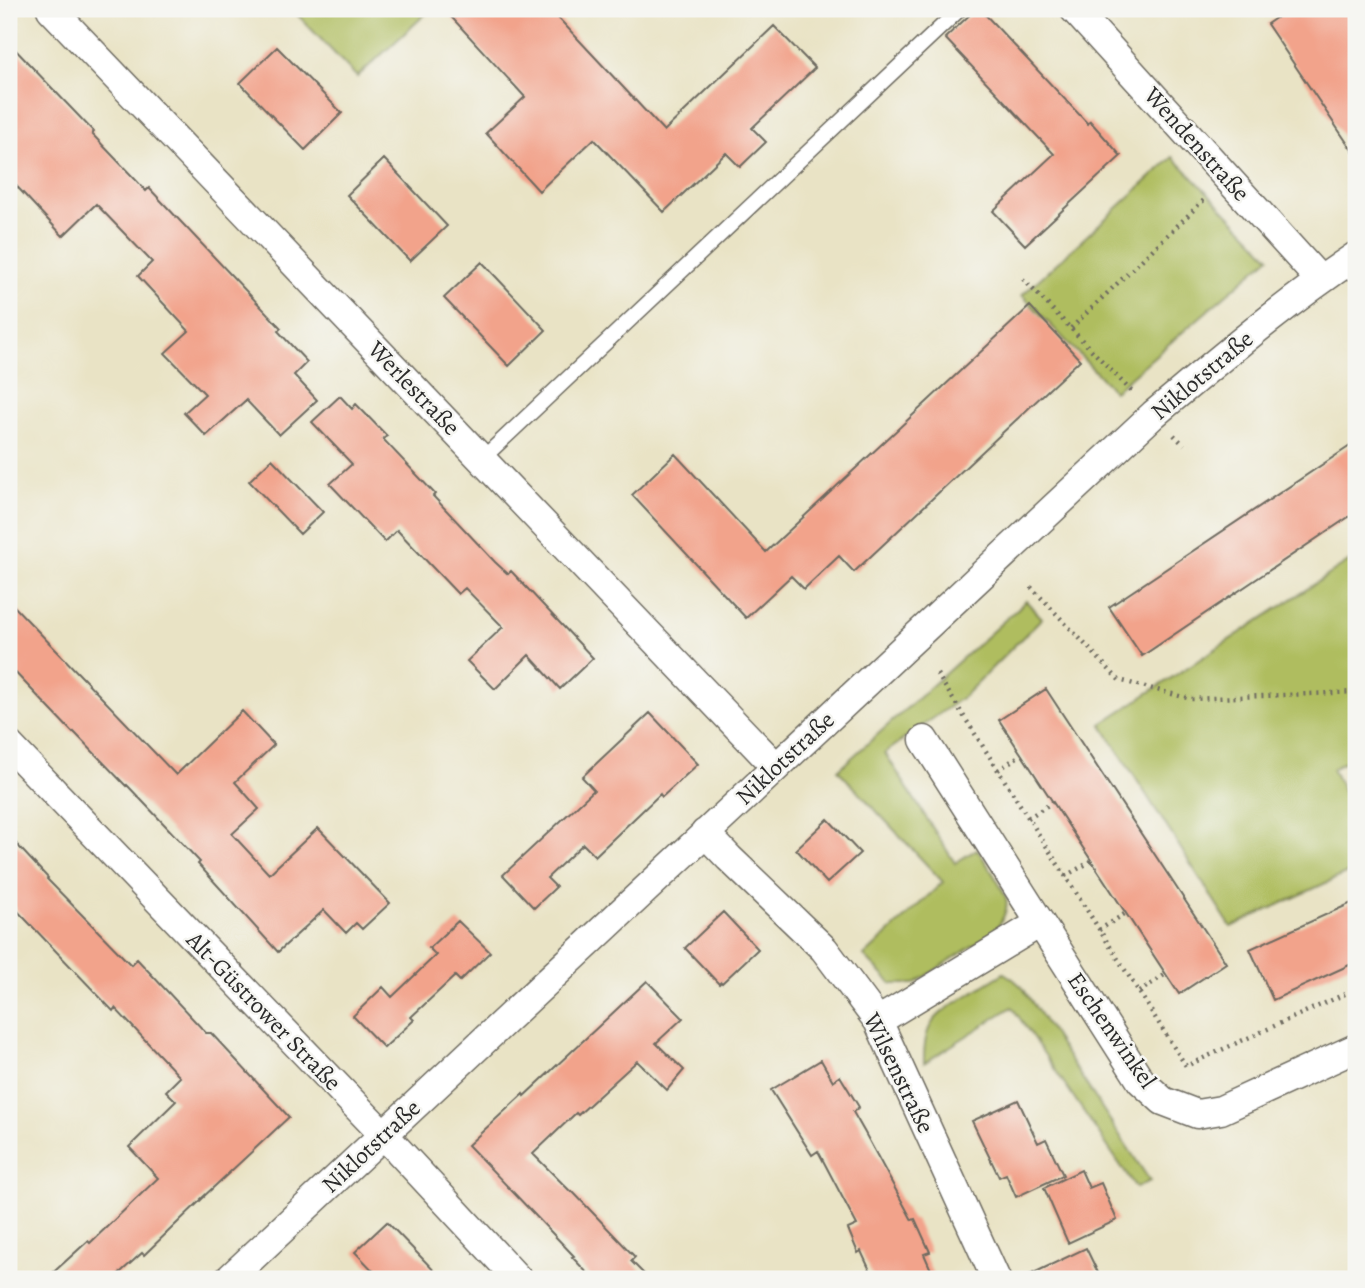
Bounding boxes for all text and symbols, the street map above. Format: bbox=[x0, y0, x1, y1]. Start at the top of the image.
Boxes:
street label: Wendenstraße bbox=[1136, 79, 1257, 208]
street label: Niklotstraße bbox=[1144, 323, 1260, 427]
street label: Werlestraße bbox=[360, 333, 467, 442]
street label: Niklotstraße bbox=[729, 704, 841, 812]
street label: Alt-Güstrower Straße bbox=[179, 924, 348, 1098]
street label: Eschenwinkel bbox=[1060, 965, 1164, 1095]
street label: Wilsenstraße bbox=[856, 1007, 942, 1139]
street label: Niklotstraße bbox=[315, 1092, 427, 1200]

